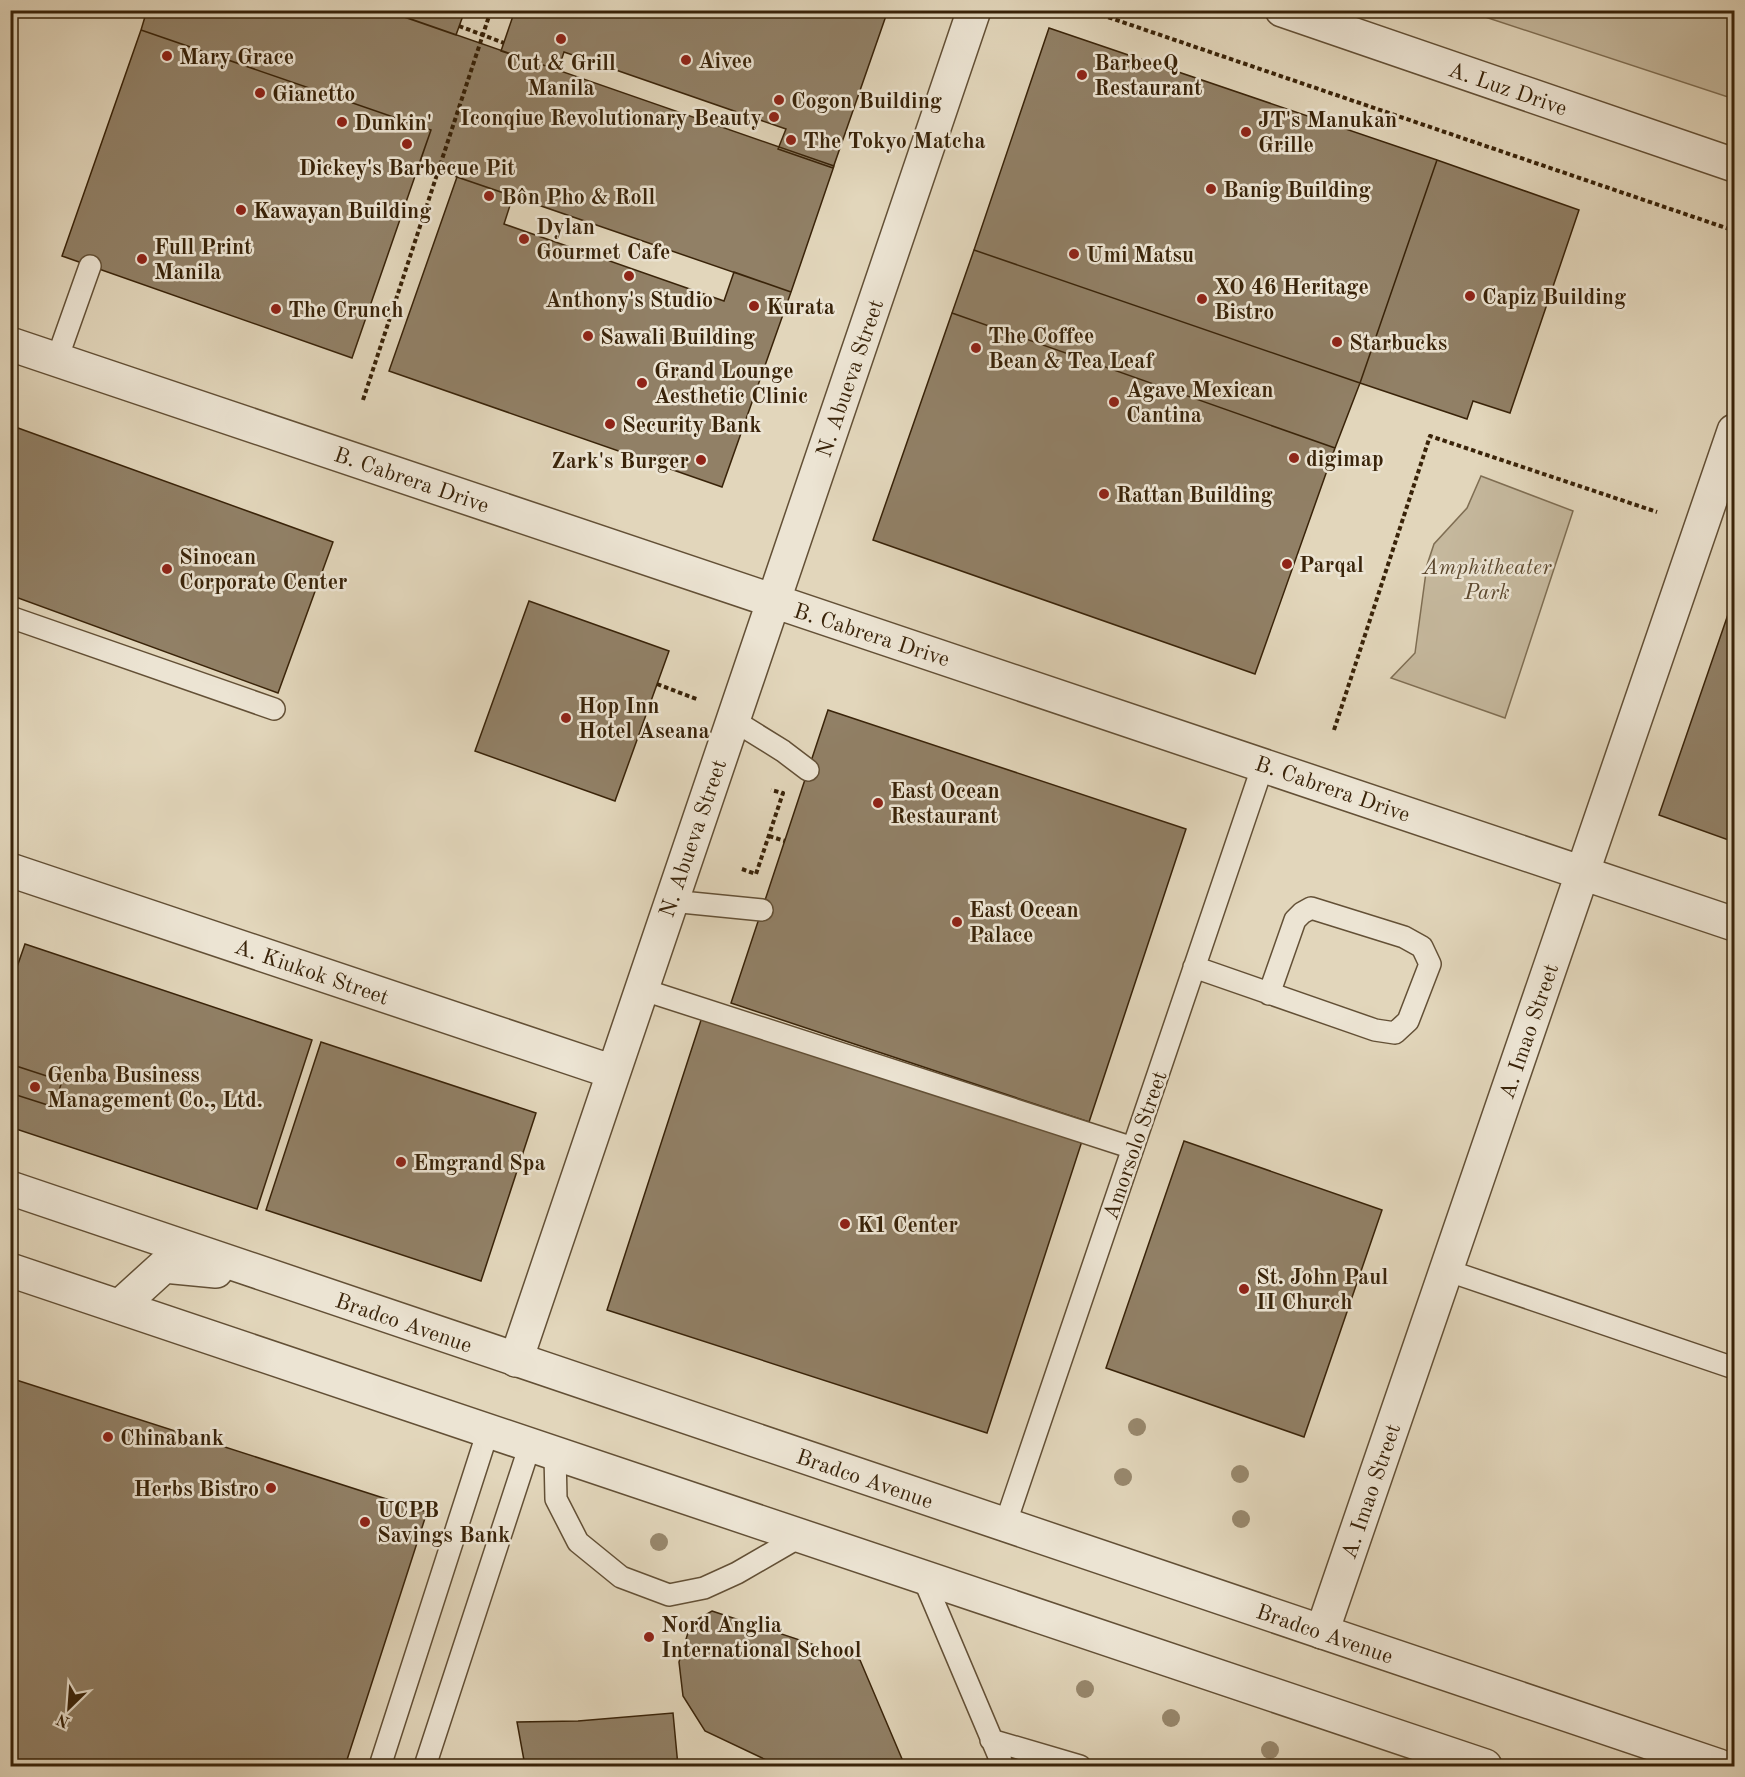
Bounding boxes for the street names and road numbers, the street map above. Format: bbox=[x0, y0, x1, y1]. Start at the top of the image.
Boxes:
street label: A. Luz Drive bbox=[1445, 59, 1570, 121]
street label: N. Abueva Street bbox=[814, 297, 888, 460]
street label: B. Cabrera Drive bbox=[331, 444, 492, 518]
street label: B. Cabrera Drive bbox=[791, 600, 952, 671]
street label: B. Cabrera Drive bbox=[1252, 753, 1413, 827]
street label: N. Abueva Street bbox=[657, 757, 731, 920]
street label: A. Kiukok Street bbox=[231, 936, 391, 1010]
street label: A. Imao Street bbox=[1496, 961, 1563, 1102]
street label: Amorsolo Street bbox=[1100, 1068, 1172, 1223]
street label: Bradco Avenue bbox=[332, 1290, 475, 1358]
street label: A. Imao Street bbox=[1338, 1421, 1405, 1562]
street label: Bradco Avenue bbox=[793, 1446, 936, 1514]
street label: Bradco Avenue bbox=[1253, 1601, 1396, 1669]

